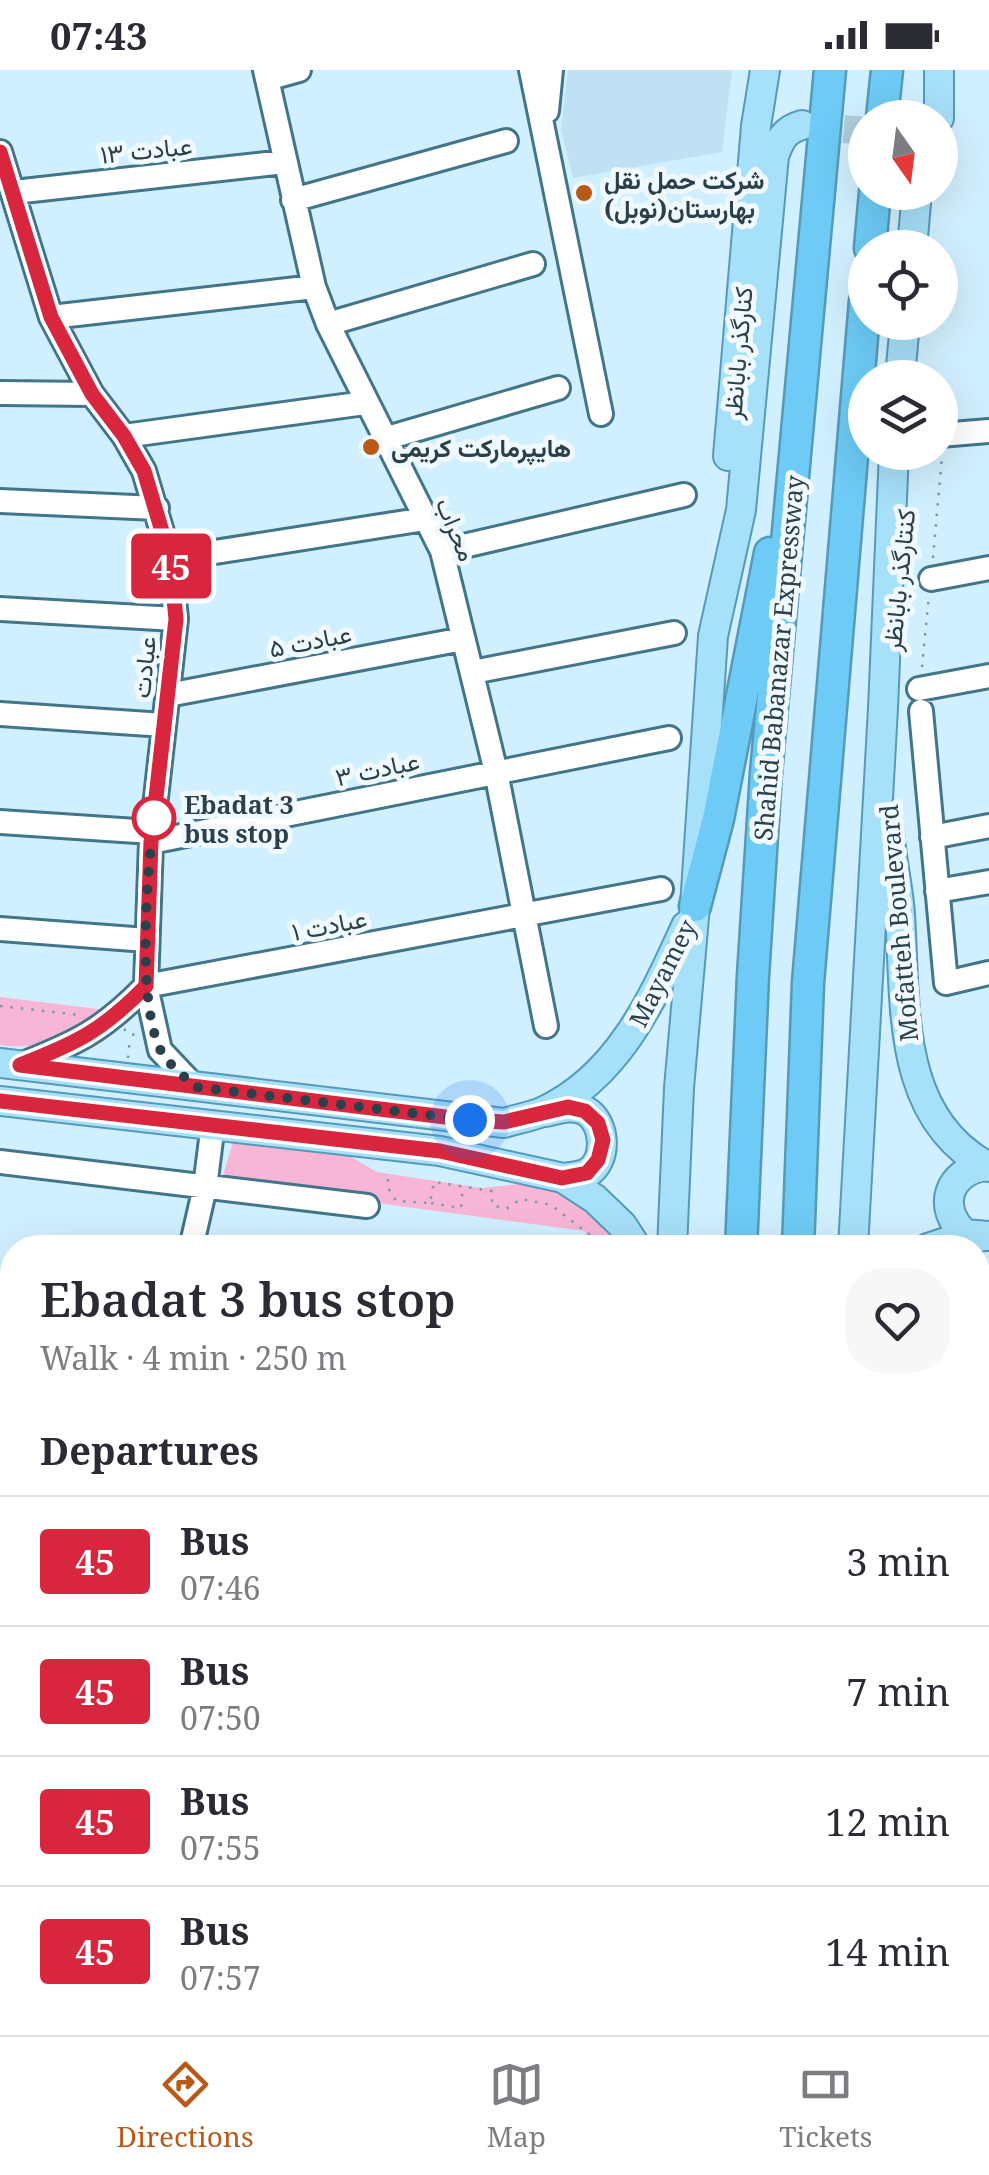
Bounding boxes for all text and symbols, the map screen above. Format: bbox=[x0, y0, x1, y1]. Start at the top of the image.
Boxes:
text: 07:43 bbox=[50, 9, 147, 61]
north arrow bbox=[848, 100, 958, 210]
map controls bbox=[848, 100, 958, 470]
street label: عبادت ۱۳ bbox=[98, 127, 194, 171]
place label: شرکت حمل نقل بهارستان(نوبل) bbox=[604, 162, 765, 225]
marker: شرکت حمل نقل بهارستان(نوبل) bbox=[573, 182, 595, 204]
button: locate bbox=[848, 230, 958, 340]
street label: کنارگذر بابانظر bbox=[714, 285, 760, 422]
button: layers bbox=[848, 360, 958, 470]
place label: هایپرمارکت کریمی bbox=[391, 430, 571, 466]
marker: هایپرمارکت کریمی bbox=[360, 436, 382, 458]
street label: Shahid Babanazar Expressway bbox=[745, 473, 811, 842]
street label: محراب bbox=[428, 492, 486, 566]
street label: کنتارگذر بابانظر bbox=[874, 507, 922, 654]
line badge: 45 bbox=[126, 534, 216, 598]
text: 45 bbox=[151, 543, 191, 590]
street label: عبادت ۵ bbox=[266, 615, 354, 665]
street label: عبادت bbox=[123, 634, 163, 700]
street label: عبادت ۳ bbox=[332, 743, 422, 793]
place label: Ebadat 3 bus stop bbox=[184, 787, 294, 850]
marker: Ebadat 3 bus stop bbox=[133, 797, 175, 839]
street label: Mofatteh Boulevard bbox=[871, 803, 925, 1043]
street label: عبادت ۱ bbox=[289, 900, 369, 948]
street label: Mayamey bbox=[620, 913, 704, 1033]
your location bbox=[445, 1095, 495, 1145]
text: Ebadat 3 bus stop bbox=[40, 1266, 456, 1331]
button: heart bbox=[845, 1268, 950, 1373]
text: Walk · 4 min · 250 m bbox=[40, 1336, 347, 1379]
text: Departures bbox=[40, 1424, 259, 1476]
text: Bus bbox=[180, 1514, 249, 1566]
text: 3 min bbox=[846, 1535, 950, 1587]
text: 45 bbox=[75, 1538, 115, 1585]
text: 07:46 bbox=[180, 1566, 261, 1609]
text: Bus bbox=[180, 1644, 249, 1696]
text: 7 min bbox=[846, 1665, 950, 1717]
text: 45 bbox=[75, 1668, 115, 1715]
text: 07:50 bbox=[180, 1696, 261, 1739]
text: Bus bbox=[180, 1774, 249, 1826]
text: 12 min bbox=[825, 1795, 950, 1847]
text: 45 bbox=[75, 1798, 115, 1845]
text: 07:55 bbox=[180, 1826, 261, 1869]
text: Bus bbox=[180, 1904, 249, 1956]
text: 14 min bbox=[825, 1925, 950, 1977]
text: 45 bbox=[75, 1928, 115, 1975]
text: 07:57 bbox=[180, 1956, 261, 1999]
tab: Directions bbox=[117, 2057, 254, 2155]
tab: Map bbox=[487, 2057, 546, 2155]
tab: Tickets bbox=[779, 2057, 872, 2155]

